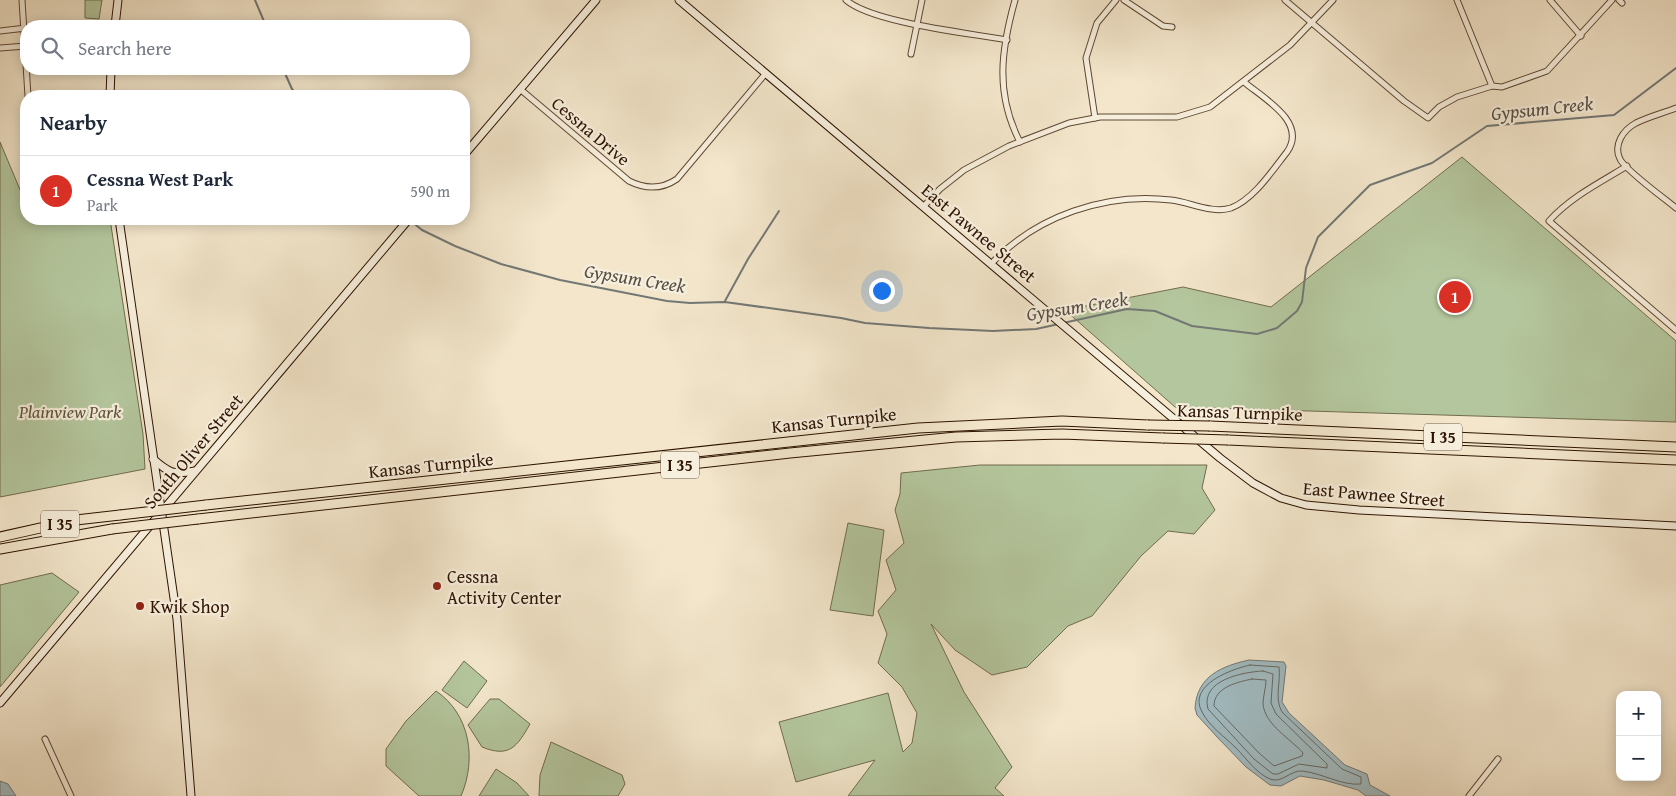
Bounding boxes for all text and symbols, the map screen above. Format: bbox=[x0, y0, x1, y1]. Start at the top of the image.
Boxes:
search box bbox=[20, 20, 470, 75]
icon: search bbox=[38, 34, 66, 62]
text: Search here bbox=[78, 34, 172, 62]
water label: Gypsum Creek bbox=[1490, 89, 1595, 127]
street label: Cessna Drive bbox=[546, 90, 636, 172]
text: Nearby bbox=[40, 107, 107, 138]
text: Cessna West Park bbox=[87, 165, 233, 193]
street label: East Pawnee Street bbox=[916, 177, 1043, 289]
text: 1 bbox=[52, 179, 60, 203]
text: 590 m bbox=[410, 179, 450, 203]
text: Park bbox=[87, 193, 118, 217]
water label: Gypsum Creek bbox=[582, 256, 688, 300]
your location bbox=[869, 278, 895, 304]
pin: 1 bbox=[1439, 278, 1471, 316]
water label: Gypsum Creek bbox=[1024, 284, 1130, 328]
street label: South Oliver Street bbox=[137, 387, 250, 514]
street label: Kansas Turnpike bbox=[1177, 396, 1303, 428]
park label: Plainview Park bbox=[18, 398, 122, 425]
street label: Kansas Turnpike bbox=[770, 400, 898, 440]
road number: I 35 bbox=[1424, 424, 1462, 451]
street label: Kansas Turnpike bbox=[367, 445, 495, 485]
road number: I 35 bbox=[661, 452, 699, 478]
street label: East Pawnee Street bbox=[1302, 474, 1447, 514]
road number: I 35 bbox=[41, 510, 79, 538]
place label: Cessna Activity Center bbox=[447, 563, 562, 611]
marker: Cessna Activity Center bbox=[431, 580, 443, 592]
place label: Kwik Shop bbox=[150, 593, 230, 620]
marker: Kwik Shop bbox=[134, 600, 146, 612]
map controls bbox=[1616, 691, 1661, 781]
button: + bbox=[1616, 691, 1661, 736]
button: − bbox=[1616, 736, 1661, 781]

